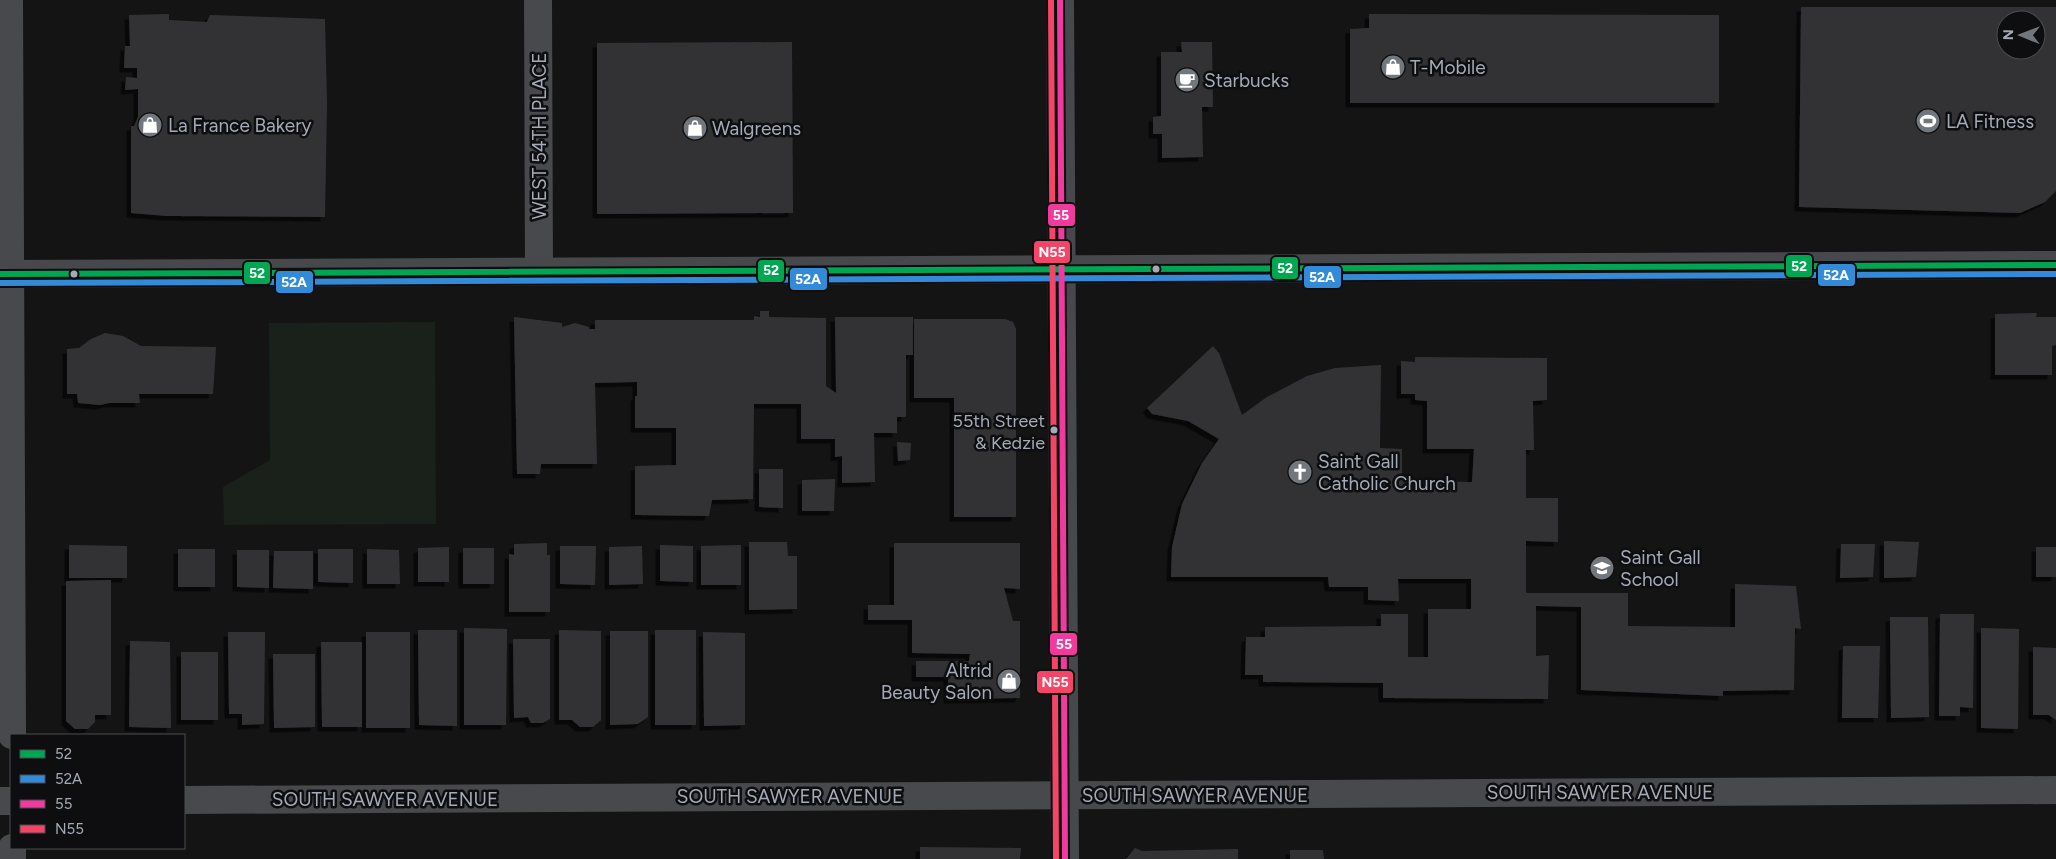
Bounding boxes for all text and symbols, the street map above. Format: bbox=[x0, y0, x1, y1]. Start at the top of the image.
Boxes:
north arrow bbox=[1996, 10, 2046, 60]
text: N bbox=[2000, 29, 2017, 40]
street label: WEST 54TH PLACE bbox=[528, 53, 551, 219]
shop icon: T-Mobile bbox=[1380, 54, 1406, 80]
place label: T-Mobile bbox=[1410, 56, 1486, 79]
cafe icon: Starbucks bbox=[1174, 67, 1200, 93]
place label: Starbucks bbox=[1204, 69, 1289, 92]
sports icon: LA Fitness bbox=[1915, 108, 1941, 134]
place label: LA Fitness bbox=[1946, 110, 2034, 133]
shop icon: La France Bakery bbox=[137, 112, 163, 138]
place label: La France Bakery bbox=[168, 114, 312, 137]
shop icon: Walgreens bbox=[682, 115, 708, 141]
place label: Walgreens bbox=[712, 117, 801, 140]
line badge: 55 bbox=[1047, 203, 1076, 227]
text: 55 bbox=[1053, 207, 1069, 224]
line badge: N55 bbox=[1033, 240, 1071, 264]
text: N55 bbox=[1038, 244, 1066, 261]
line badge: 52 bbox=[1785, 254, 1813, 278]
line badge: 52 bbox=[1271, 256, 1299, 280]
text: 52 bbox=[1791, 258, 1807, 275]
line badge: 52 bbox=[757, 259, 785, 283]
text: 52 bbox=[1277, 260, 1293, 277]
line badge: 52 bbox=[243, 261, 271, 285]
text: 52 bbox=[763, 262, 779, 279]
line badge: 52A bbox=[1817, 263, 1856, 287]
unlabelled marker bbox=[1151, 264, 1161, 274]
text: 52 bbox=[249, 265, 265, 282]
line badge: 52A bbox=[1303, 265, 1342, 289]
line badge: 52A bbox=[789, 267, 828, 291]
text: 52A bbox=[1823, 267, 1849, 284]
unlabelled marker bbox=[69, 269, 79, 279]
text: 52A bbox=[1309, 269, 1335, 286]
line badge: 52A bbox=[275, 270, 314, 294]
text: 52A bbox=[795, 271, 821, 288]
text: 52A bbox=[281, 274, 307, 291]
place label: 55th Street & Kedzie bbox=[953, 410, 1045, 454]
marker: 55th Street & Kedzie bbox=[1049, 425, 1059, 435]
place label: Saint Gall Catholic Church bbox=[1318, 450, 1456, 495]
church icon: Saint Gall Catholic Church bbox=[1287, 459, 1313, 485]
place label: Saint Gall School bbox=[1620, 546, 1701, 591]
school or university icon: Saint Gall School bbox=[1589, 555, 1615, 581]
line badge: 55 bbox=[1049, 632, 1078, 656]
text: 55 bbox=[1056, 636, 1072, 653]
place label: Altrid Beauty Salon bbox=[881, 659, 992, 704]
shop icon: Altrid Beauty Salon bbox=[996, 668, 1022, 694]
line badge: N55 bbox=[1036, 670, 1074, 694]
text: N55 bbox=[1041, 674, 1069, 691]
legend bbox=[10, 734, 185, 849]
text: 52 bbox=[55, 745, 72, 763]
text: 52A bbox=[55, 770, 82, 788]
street label: SOUTH SAWYER AVENUE bbox=[1487, 781, 1713, 804]
street label: SOUTH SAWYER AVENUE bbox=[1082, 784, 1308, 807]
street label: SOUTH SAWYER AVENUE bbox=[677, 785, 903, 808]
street label: SOUTH SAWYER AVENUE bbox=[272, 788, 498, 811]
text: 55 bbox=[55, 795, 72, 813]
text: N55 bbox=[55, 820, 84, 838]

